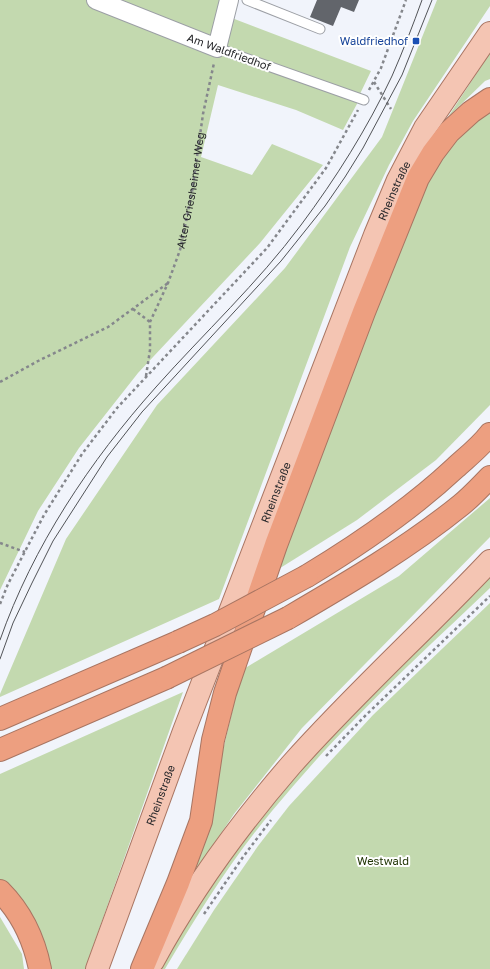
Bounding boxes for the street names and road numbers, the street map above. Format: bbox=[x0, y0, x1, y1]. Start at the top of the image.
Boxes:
street label: Am Waldfriedhof bbox=[186, 30, 273, 73]
street label: Alter Griesheimer Weg bbox=[173, 131, 206, 250]
street label: Rheinstraße bbox=[375, 159, 413, 222]
street label: Rheinstraße bbox=[258, 460, 293, 524]
street label: Rheinstraße bbox=[143, 763, 177, 827]

